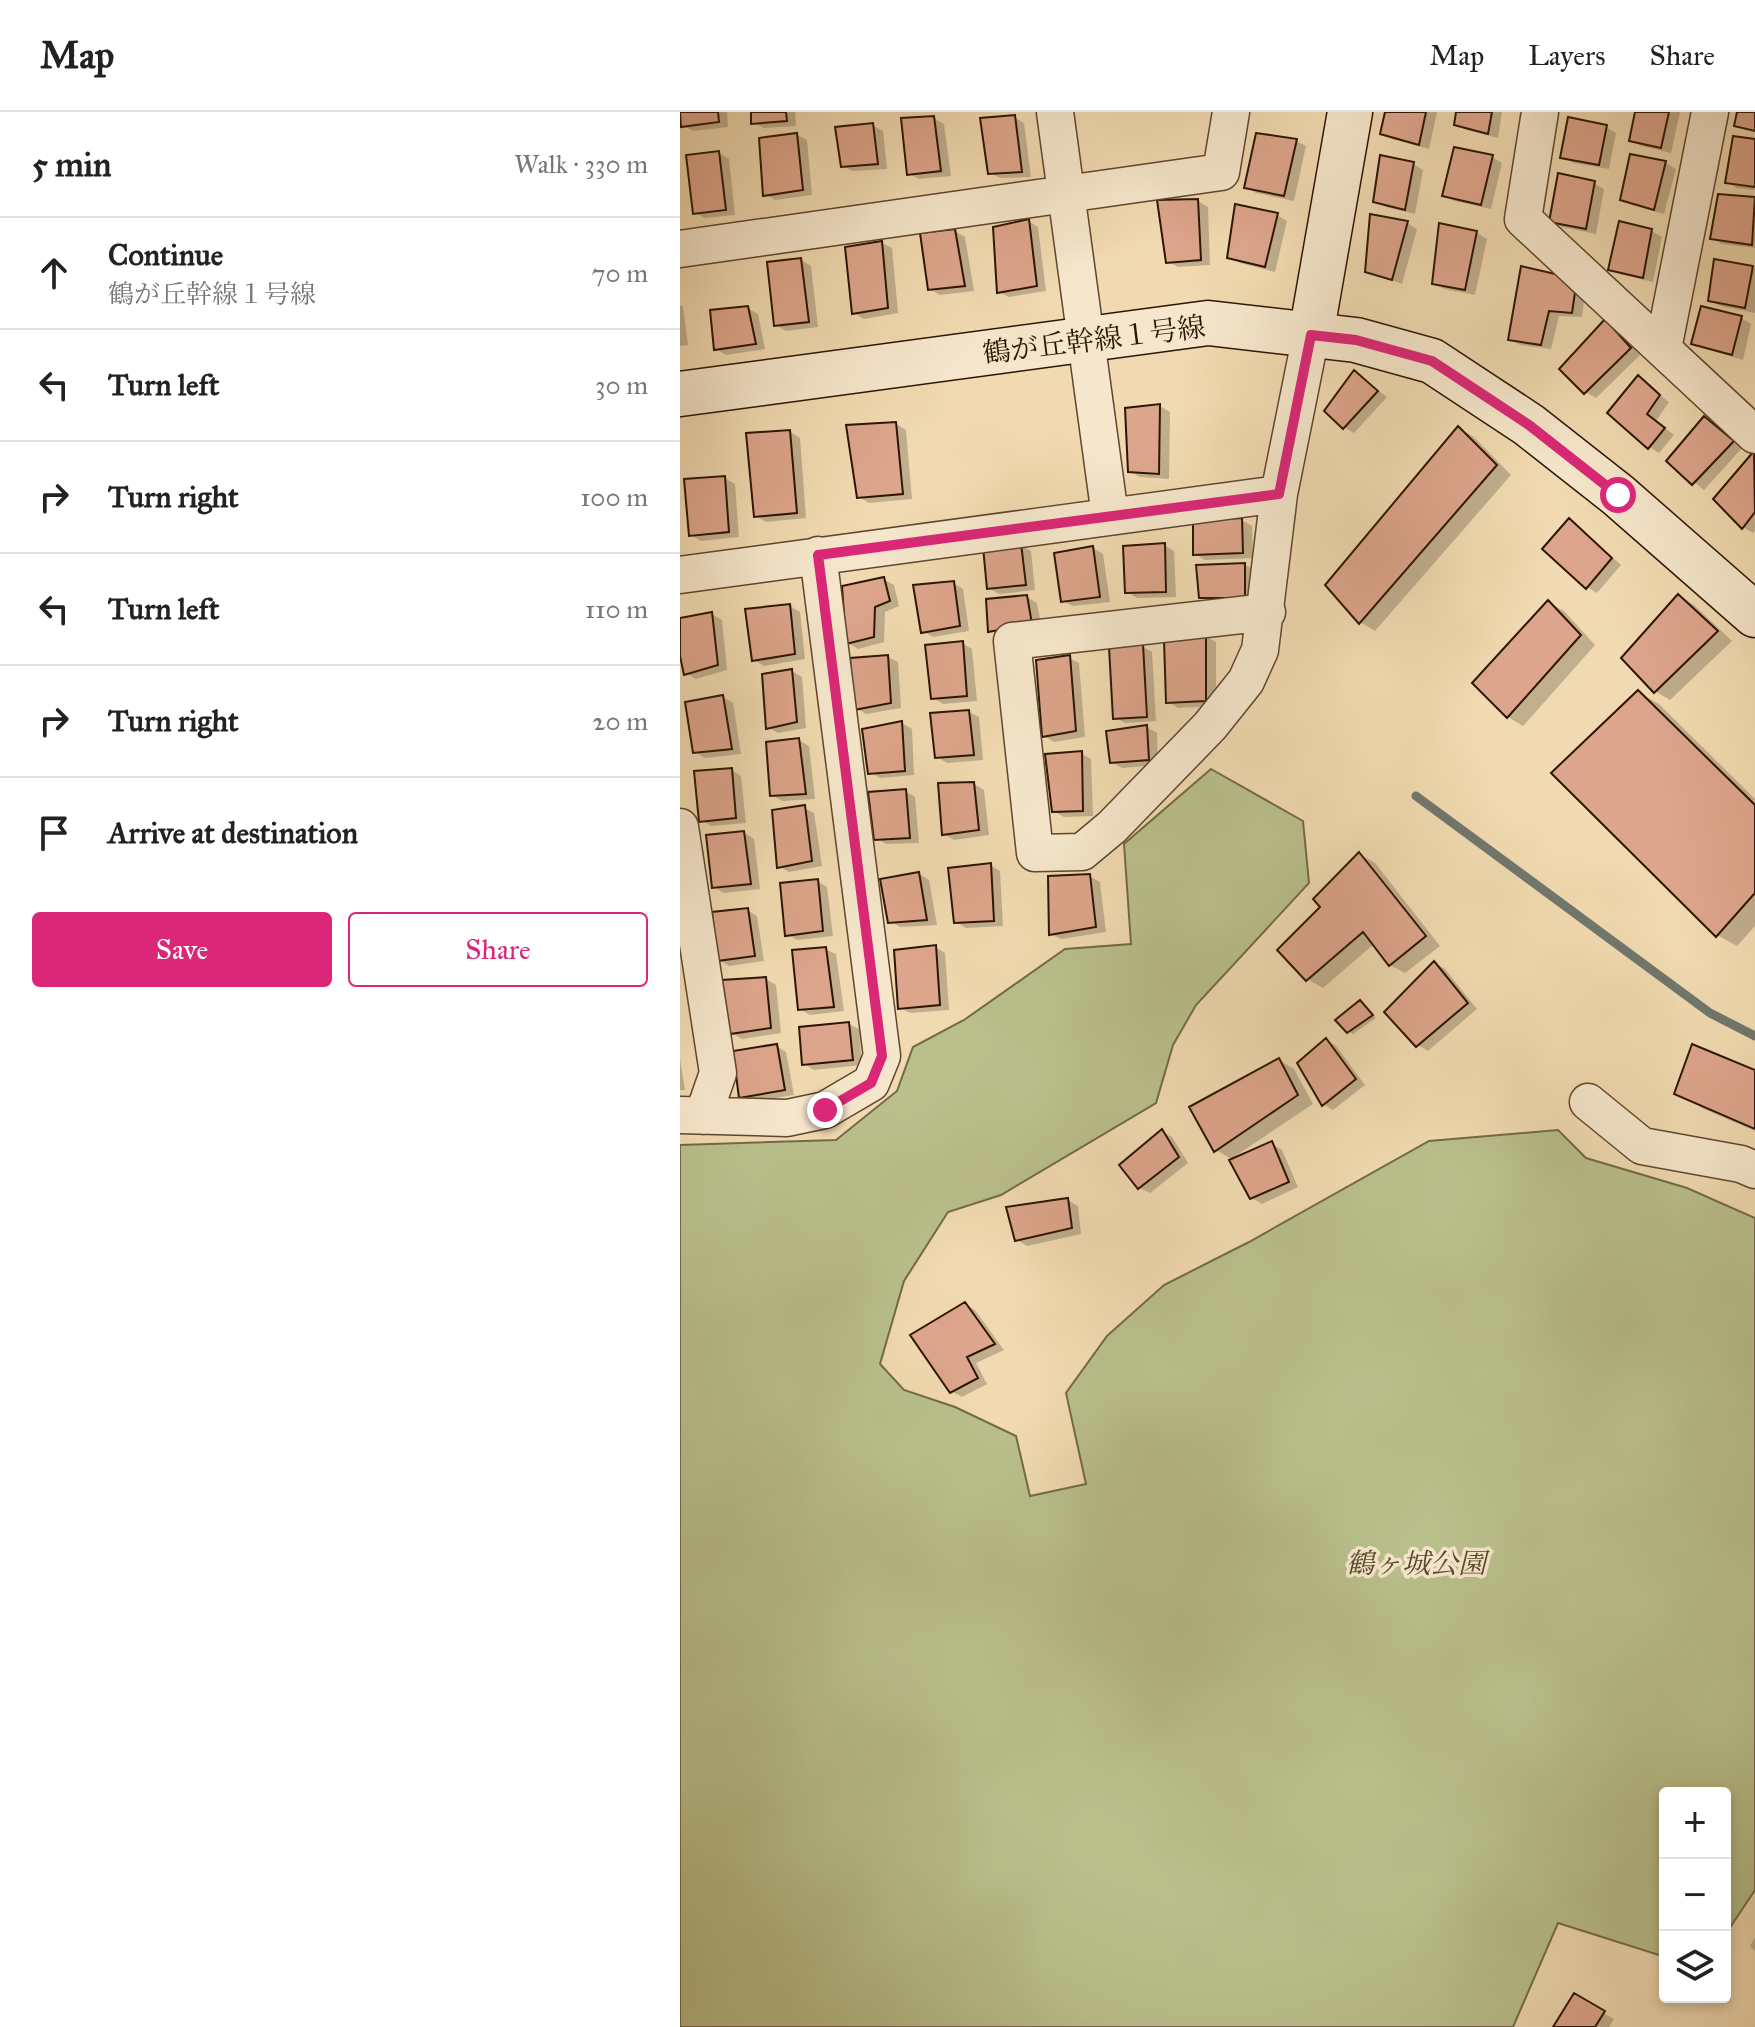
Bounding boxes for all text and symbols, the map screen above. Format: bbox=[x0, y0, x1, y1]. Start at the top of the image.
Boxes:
text: Map bbox=[40, 32, 114, 78]
text: Map bbox=[1429, 38, 1484, 73]
text: Layers bbox=[1528, 38, 1606, 73]
text: Share bbox=[1650, 38, 1715, 73]
text: 5 min bbox=[32, 144, 111, 185]
text: Walk · 330 m bbox=[514, 148, 648, 180]
text: Continue bbox=[108, 237, 223, 273]
icon: ahead bbox=[32, 251, 76, 295]
text: 70 m bbox=[592, 257, 648, 289]
text: 鶴が丘幹線１号線 bbox=[108, 278, 316, 310]
street label: 鶴が丘幹線１号線 bbox=[981, 309, 1207, 371]
icon: left bbox=[32, 363, 76, 407]
text: Turn left bbox=[108, 367, 219, 403]
text: 30 m bbox=[595, 369, 648, 401]
icon: right bbox=[32, 475, 76, 519]
route start bbox=[1600, 477, 1636, 513]
text: Turn right bbox=[108, 479, 239, 515]
text: 100 m bbox=[580, 481, 648, 513]
icon: left bbox=[32, 587, 76, 631]
text: Turn left bbox=[108, 591, 219, 627]
text: 110 m bbox=[585, 593, 648, 625]
icon: right bbox=[32, 699, 76, 743]
text: Turn right bbox=[108, 703, 239, 739]
text: 20 m bbox=[593, 705, 648, 737]
icon: arrive bbox=[32, 811, 76, 855]
text: Arrive at destination bbox=[108, 815, 358, 851]
button: Save bbox=[32, 912, 332, 987]
button: Share bbox=[348, 912, 648, 987]
route end bbox=[807, 1092, 843, 1128]
park label: 鶴ヶ城公園 bbox=[1346, 1546, 1490, 1581]
map controls bbox=[1659, 1787, 1731, 2003]
button: + bbox=[1659, 1787, 1731, 1859]
button: − bbox=[1659, 1859, 1731, 1931]
button: layers bbox=[1659, 1931, 1731, 2003]

